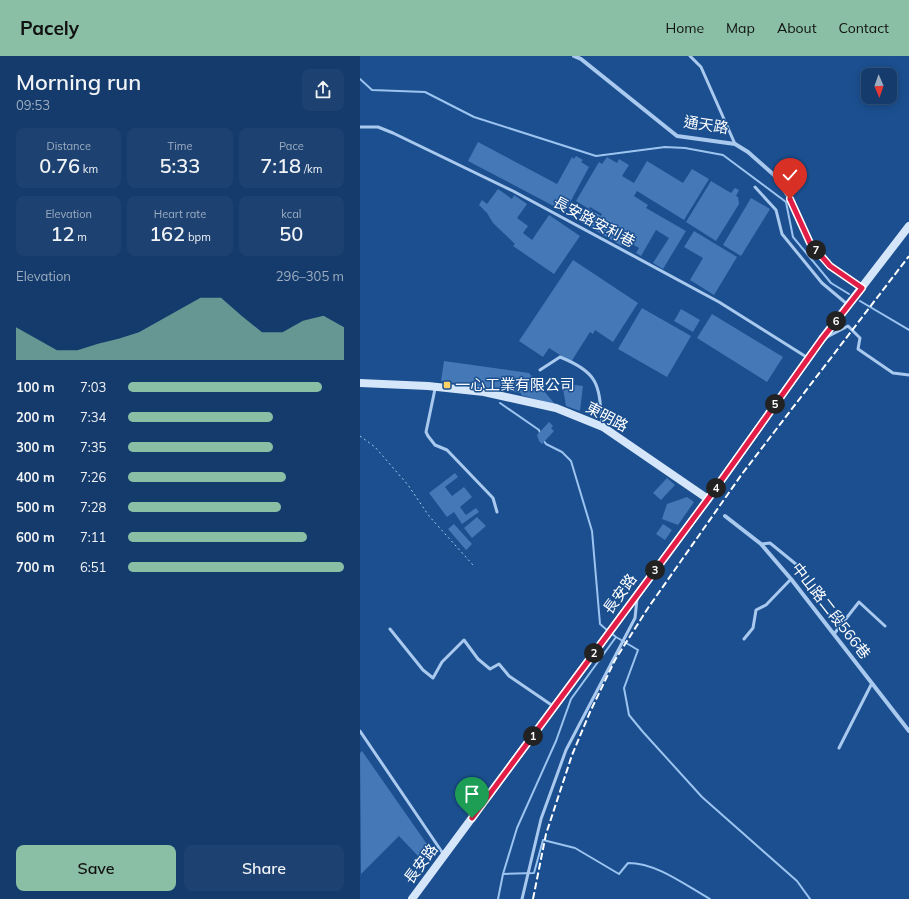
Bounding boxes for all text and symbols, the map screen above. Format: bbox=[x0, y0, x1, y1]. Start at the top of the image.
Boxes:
text: Pacely bbox=[20, 16, 79, 40]
text: Home bbox=[665, 19, 704, 37]
text: Map bbox=[726, 19, 755, 37]
text: About bbox=[777, 19, 817, 37]
text: Contact bbox=[839, 19, 889, 37]
text: Morning run bbox=[16, 68, 141, 96]
north arrow bbox=[861, 68, 897, 104]
map controls bbox=[861, 68, 897, 104]
button: share bbox=[302, 69, 344, 111]
text: 09:53 bbox=[16, 97, 50, 113]
street label: 通天路 bbox=[682, 112, 730, 137]
text: Distance bbox=[46, 139, 91, 153]
text: Time bbox=[168, 139, 192, 153]
text: Pace bbox=[279, 139, 304, 153]
text: 0.76 bbox=[39, 153, 80, 178]
text: 5:33 bbox=[160, 153, 200, 178]
text: 7:18 bbox=[260, 153, 301, 178]
pin bbox=[773, 158, 807, 199]
text: km bbox=[80, 162, 98, 176]
text: /km bbox=[301, 162, 322, 176]
icon: check bbox=[779, 164, 801, 186]
street label: 長安路安利巷 bbox=[550, 192, 638, 251]
text: Elevation bbox=[45, 207, 92, 221]
text: Heart rate bbox=[154, 207, 206, 221]
text: kcal bbox=[281, 207, 301, 221]
text: 12 bbox=[50, 221, 74, 246]
text: 162 bbox=[149, 221, 185, 246]
text: 50 bbox=[279, 221, 303, 246]
text: m bbox=[74, 230, 87, 244]
text: bpm bbox=[185, 230, 211, 244]
pin: 7 bbox=[806, 240, 826, 260]
text: 7 bbox=[813, 243, 819, 257]
text: Elevation bbox=[16, 268, 71, 284]
text: 296–305 m bbox=[276, 268, 344, 284]
pin: 6 bbox=[826, 311, 846, 331]
text: 6 bbox=[833, 314, 839, 328]
place label: 一心工業有限公司 bbox=[455, 375, 575, 394]
text: 100 m bbox=[16, 379, 55, 395]
text: 7:03 bbox=[80, 379, 106, 395]
marker: 一心工業有限公司 bbox=[442, 380, 452, 390]
pin: 5 bbox=[765, 394, 785, 414]
text: 5 bbox=[772, 397, 778, 411]
street label: 東明路 bbox=[583, 398, 632, 436]
text: 200 m bbox=[16, 409, 55, 425]
text: 7:34 bbox=[80, 409, 106, 425]
text: 300 m bbox=[16, 439, 55, 455]
text: 7:35 bbox=[80, 439, 106, 455]
text: 400 m bbox=[16, 469, 55, 485]
text: 7:26 bbox=[80, 469, 106, 485]
pin: 4 bbox=[706, 478, 726, 498]
text: 4 bbox=[713, 481, 719, 495]
text: 500 m bbox=[16, 499, 55, 515]
text: 7:28 bbox=[80, 499, 106, 515]
text: 600 m bbox=[16, 529, 55, 545]
text: 7:11 bbox=[80, 529, 106, 545]
text: 700 m bbox=[16, 559, 55, 575]
text: 6:51 bbox=[80, 559, 106, 575]
street label: 中山路二段566巷 bbox=[788, 559, 875, 663]
pin: 3 bbox=[645, 560, 665, 580]
text: 3 bbox=[652, 563, 658, 577]
street label: 長安路 bbox=[599, 570, 641, 617]
pin: 2 bbox=[584, 643, 604, 663]
text: 2 bbox=[591, 646, 597, 660]
pin: 1 bbox=[523, 726, 543, 746]
text: 1 bbox=[530, 729, 536, 743]
pin bbox=[455, 777, 489, 818]
icon: arrive bbox=[461, 783, 483, 805]
street label: 長安路 bbox=[399, 840, 442, 887]
button: Save bbox=[16, 845, 176, 891]
button: Share bbox=[184, 845, 344, 891]

